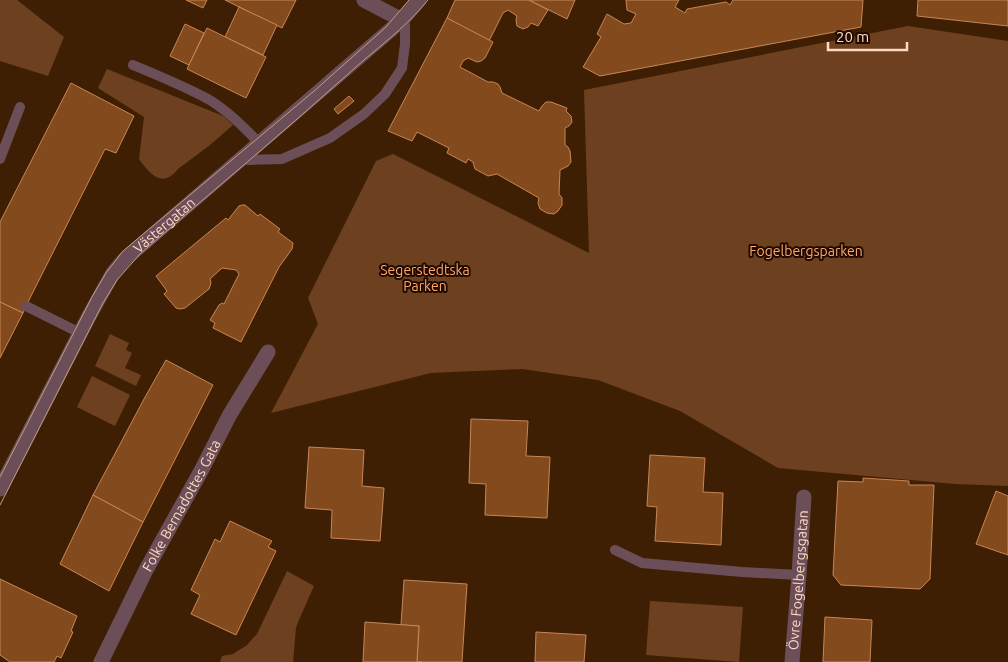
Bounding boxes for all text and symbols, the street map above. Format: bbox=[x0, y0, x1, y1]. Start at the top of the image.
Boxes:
scale bar bbox=[828, 20, 907, 52]
text: 20 m bbox=[836, 28, 869, 45]
street label: Västergatan bbox=[130, 194, 198, 256]
park label: Fogelbergsparken bbox=[749, 243, 863, 259]
park label: Segerstedtska Parken bbox=[380, 262, 470, 294]
street label: Folke Bernadottes Gata bbox=[139, 437, 224, 574]
street label: Övre Fogelbergsgatan bbox=[784, 510, 811, 651]

